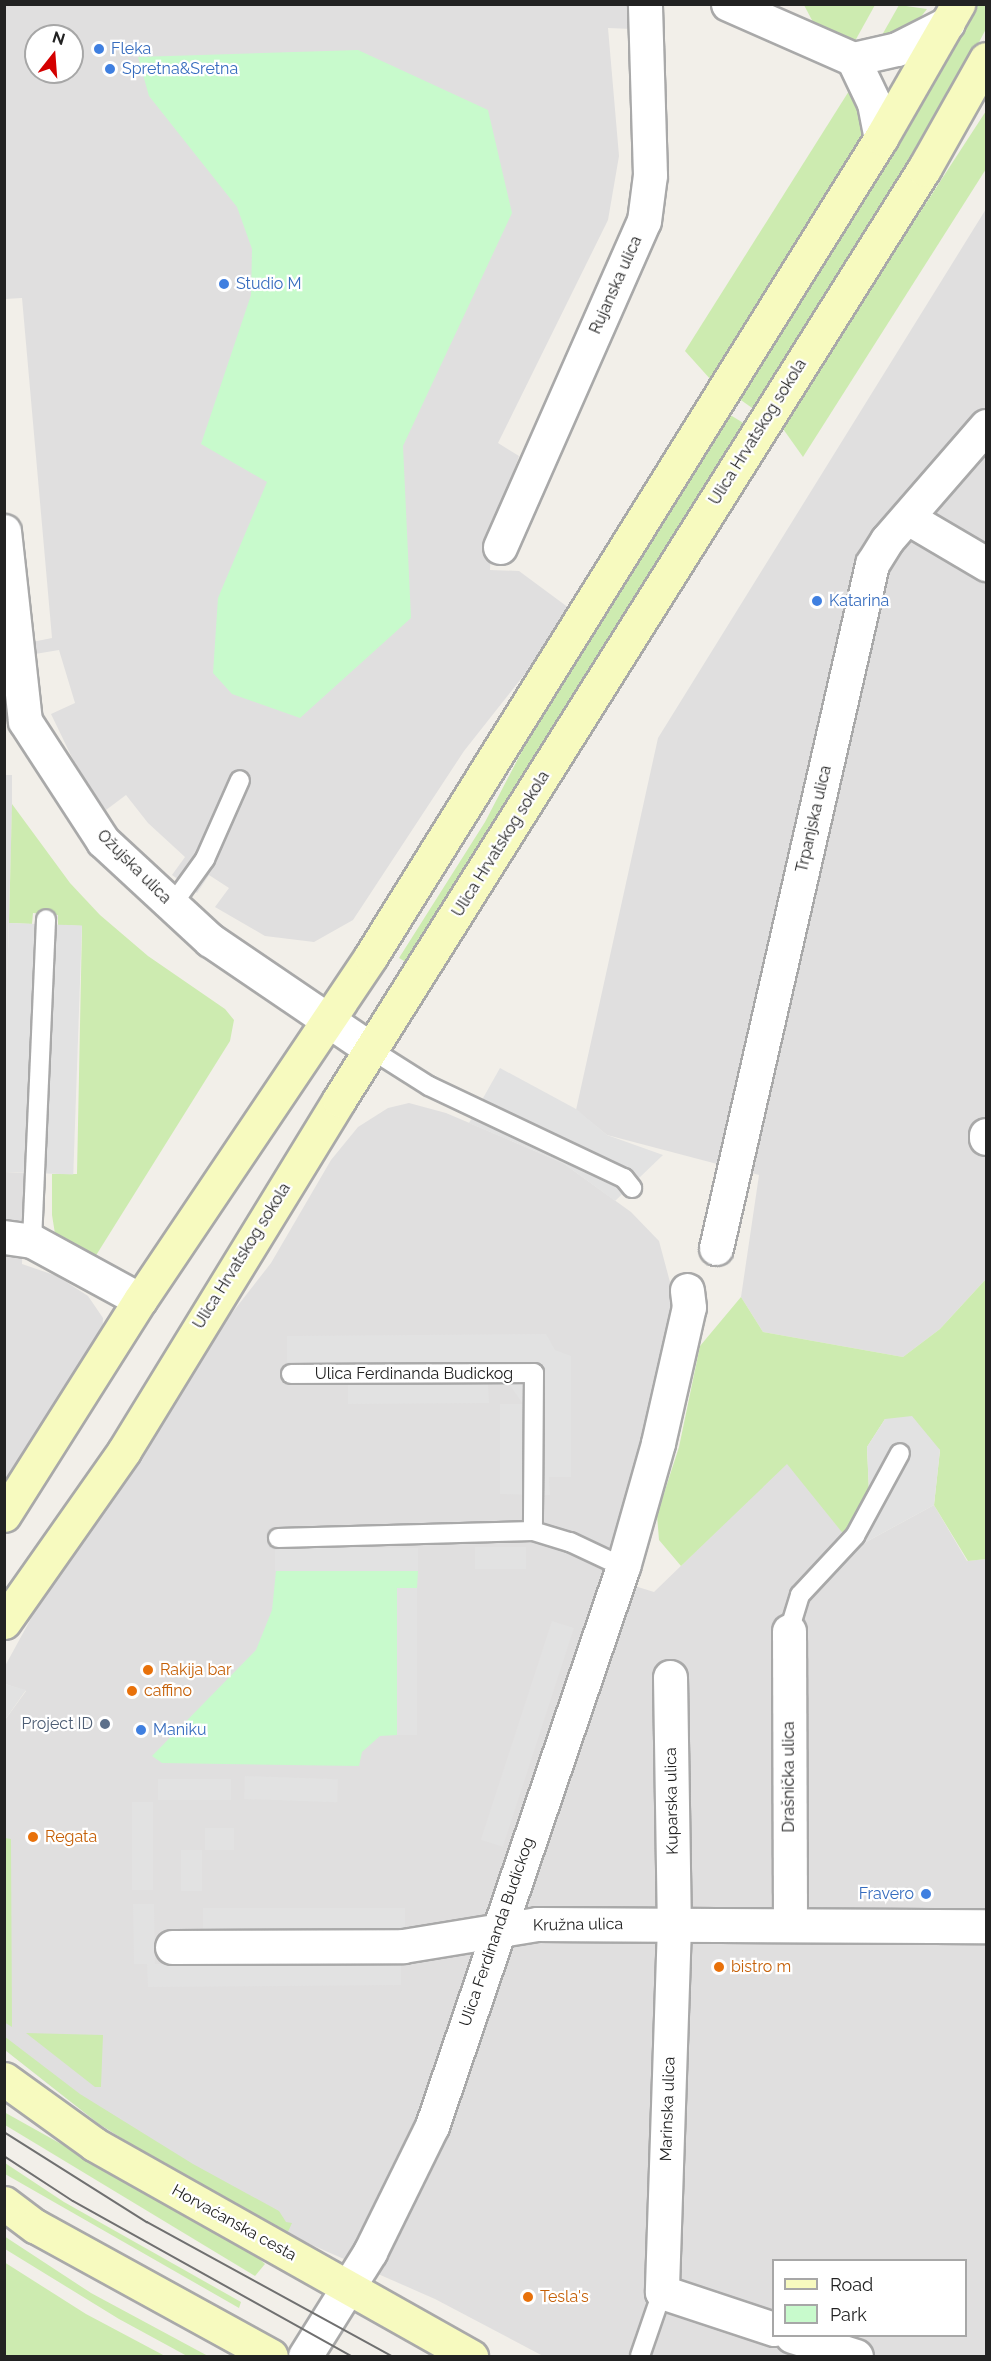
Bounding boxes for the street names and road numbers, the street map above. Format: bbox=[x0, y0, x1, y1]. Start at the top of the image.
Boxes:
street label: Rujanska ulica bbox=[586, 233, 646, 337]
street label: Ulica Hrvatskog sokola bbox=[705, 356, 811, 508]
street label: Trpanjska ulica bbox=[792, 764, 836, 874]
street label: Ulica Hrvatskog sokola bbox=[448, 768, 554, 920]
street label: Ožujska ulica bbox=[93, 826, 175, 908]
street label: Ulica Hrvatskog sokola bbox=[189, 1180, 295, 1332]
street label: Ulica Ferdinanda Budickog bbox=[315, 1364, 513, 1384]
street label: Drašnička ulica bbox=[779, 1721, 799, 1833]
street label: Kuparska ulica bbox=[661, 1747, 683, 1855]
street label: Ulica Ferdinanda Budickog bbox=[456, 1835, 538, 2029]
street label: Kružna ulica bbox=[533, 1915, 623, 1935]
street label: Marinska ulica bbox=[657, 2056, 679, 2162]
street label: Horvaćanska cesta bbox=[168, 2181, 300, 2265]

